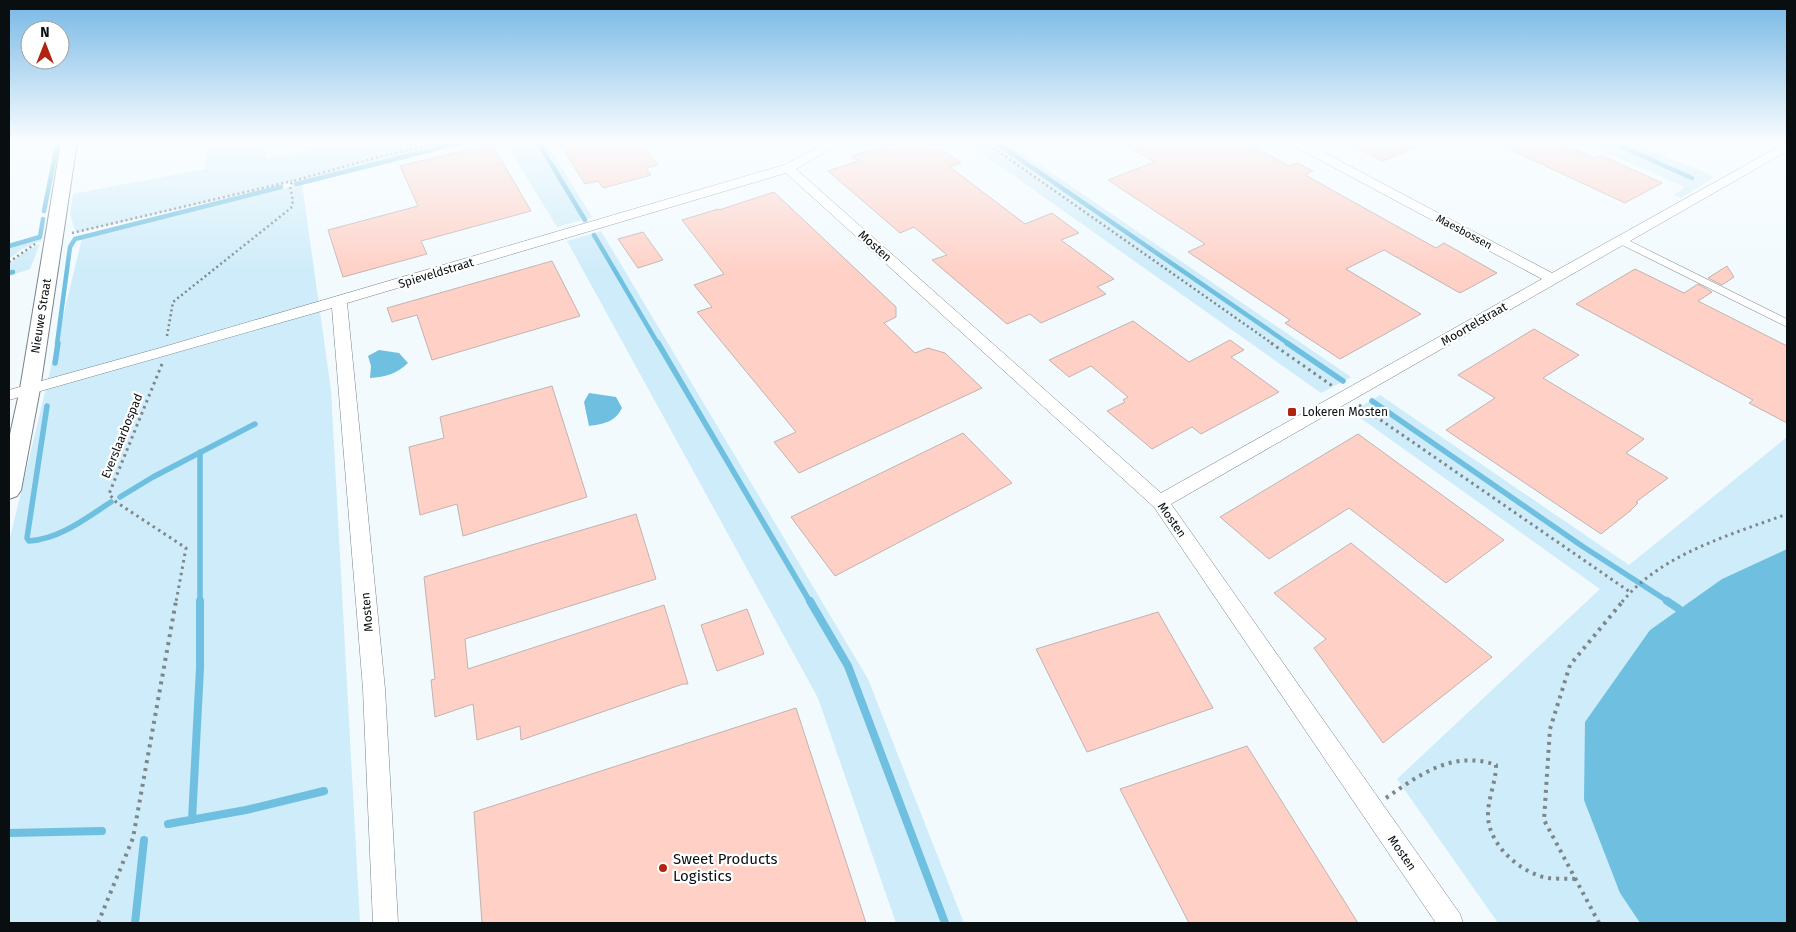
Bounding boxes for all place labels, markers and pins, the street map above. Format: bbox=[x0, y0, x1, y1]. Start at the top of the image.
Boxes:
place label: Lokeren Mosten bbox=[1302, 405, 1388, 419]
marker: Lokeren Mosten bbox=[1286, 406, 1298, 418]
place label: Sweet Products Logistics bbox=[673, 850, 777, 885]
marker: Sweet Products Logistics bbox=[657, 862, 669, 874]

